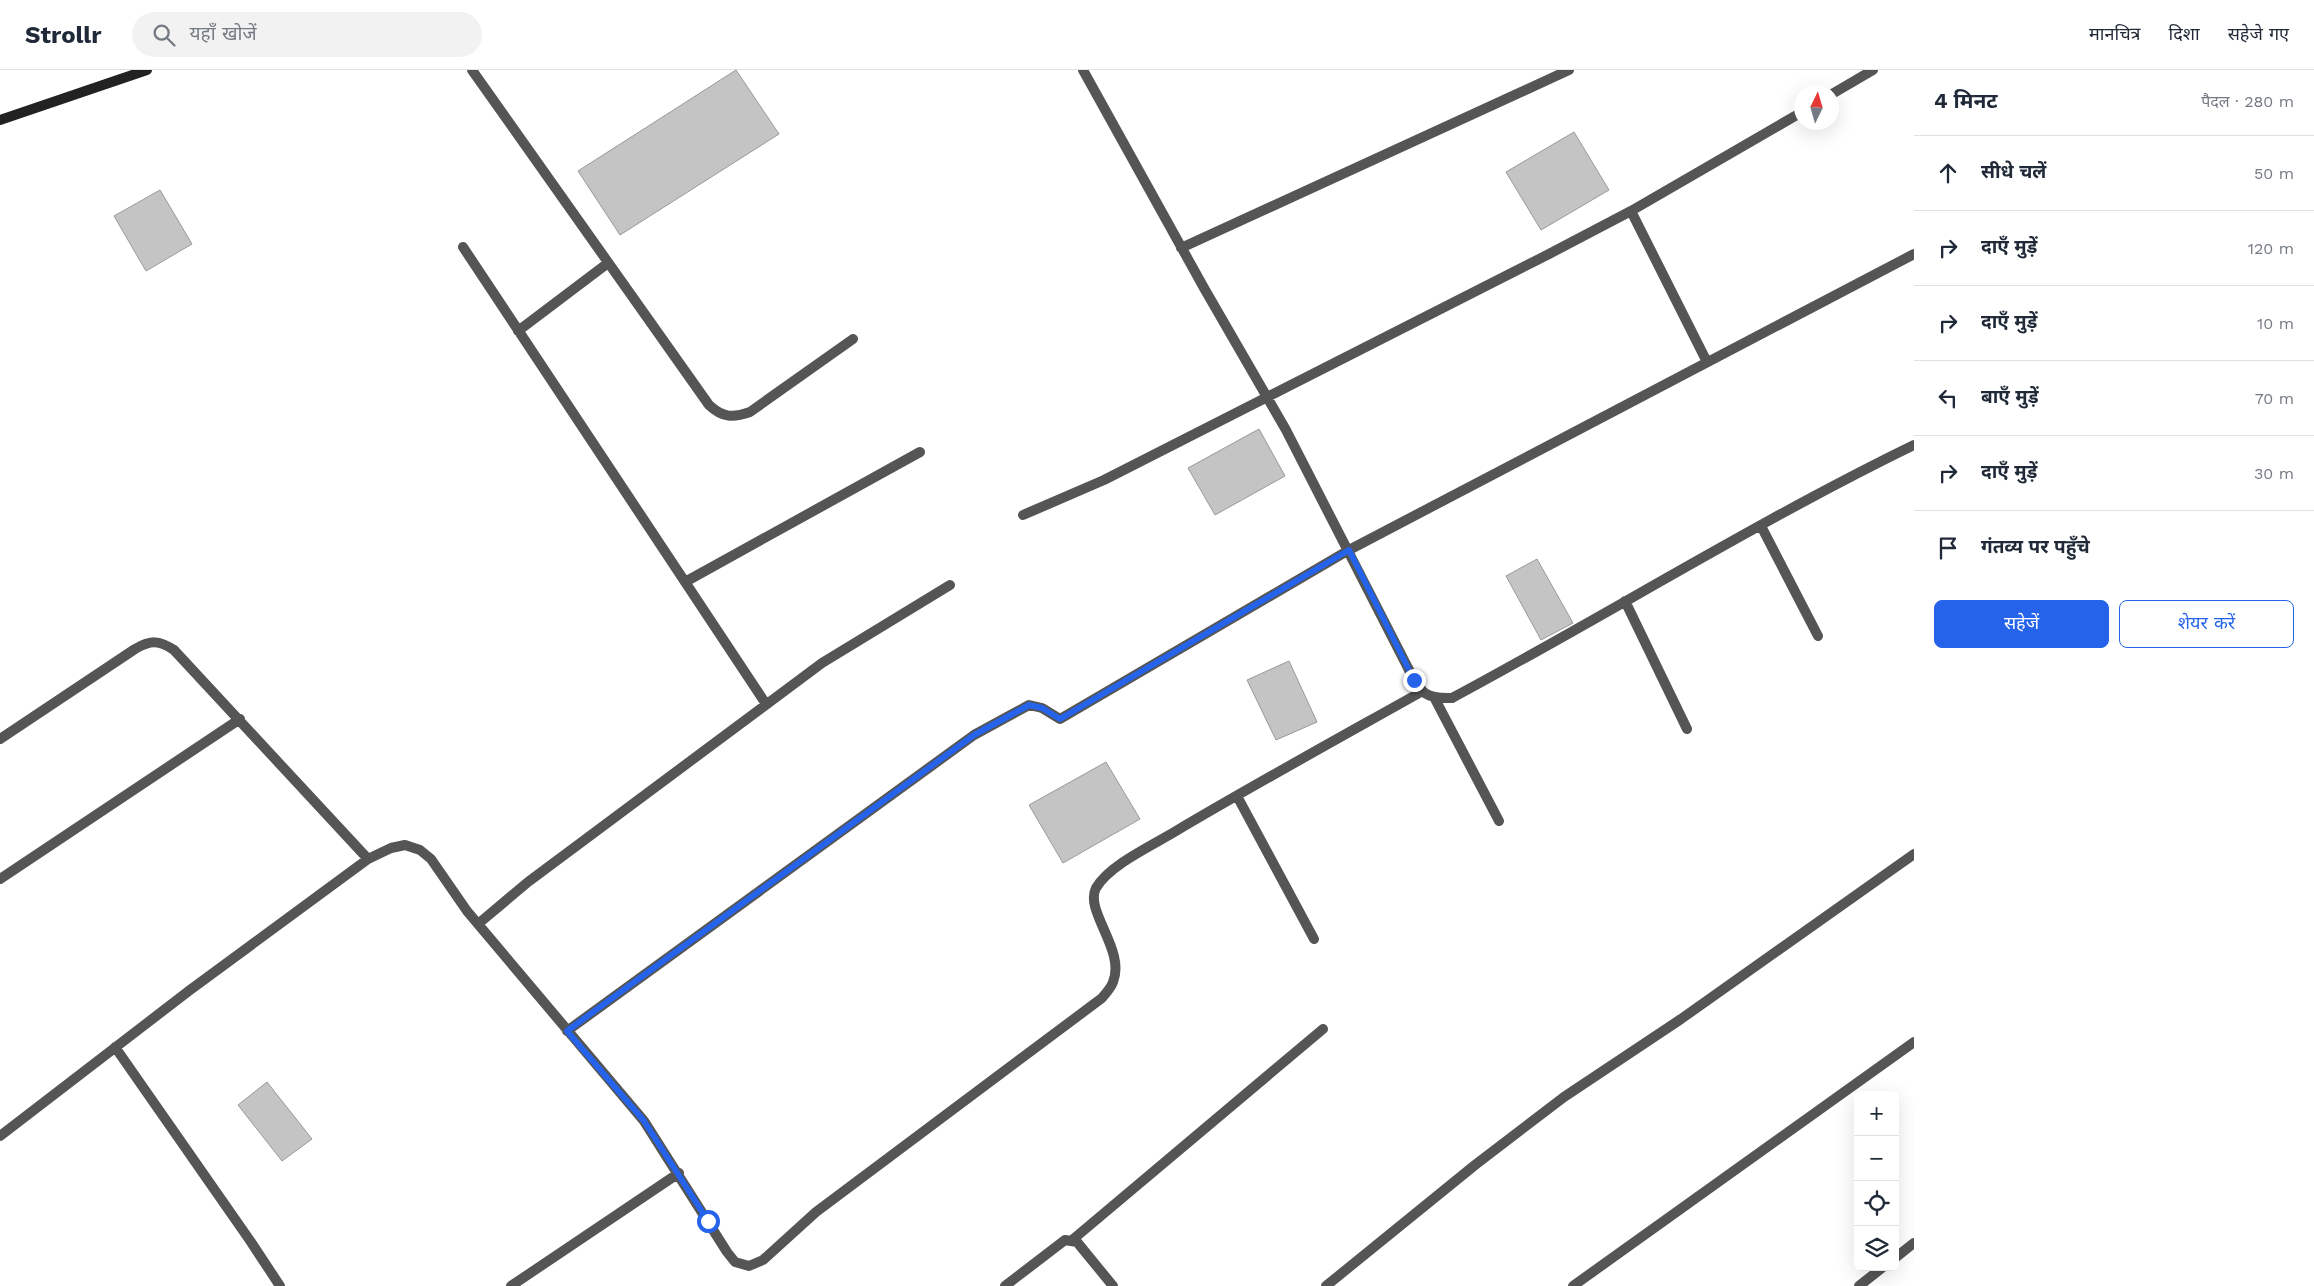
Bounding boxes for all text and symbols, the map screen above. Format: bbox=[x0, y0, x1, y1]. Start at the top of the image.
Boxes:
search box bbox=[132, 12, 482, 57]
text: Strollr bbox=[25, 21, 102, 49]
icon: search bbox=[150, 21, 178, 49]
text: यहाँ खोजें bbox=[190, 22, 257, 45]
text: मानचित्र bbox=[2089, 23, 2141, 44]
text: दिशा bbox=[2169, 23, 2200, 44]
text: सहेजे गए bbox=[2228, 23, 2289, 44]
north arrow bbox=[1794, 85, 1839, 130]
text: 4 मिनट bbox=[1934, 88, 1998, 113]
text: पैदल · 280 m bbox=[2201, 92, 2294, 111]
icon: ahead bbox=[1934, 159, 1962, 187]
text: सीधे चलें bbox=[1981, 160, 2046, 183]
text: 50 m bbox=[2254, 164, 2294, 183]
icon: right bbox=[1934, 234, 1962, 262]
text: दाएँ मुड़ें bbox=[1981, 235, 2037, 258]
text: 120 m bbox=[2248, 239, 2294, 258]
icon: right bbox=[1934, 309, 1962, 337]
text: दाएँ मुड़ें bbox=[1981, 310, 2037, 333]
text: 10 m bbox=[2257, 314, 2294, 333]
icon: left bbox=[1934, 384, 1962, 412]
text: बाएँ मुड़ें bbox=[1981, 385, 2039, 408]
text: 70 m bbox=[2255, 389, 2294, 408]
icon: right bbox=[1934, 459, 1962, 487]
text: दाएँ मुड़ें bbox=[1981, 460, 2037, 483]
text: 30 m bbox=[2254, 464, 2294, 483]
icon: arrive bbox=[1934, 534, 1962, 562]
text: गंतव्य पर पहुँचे bbox=[1981, 535, 2090, 558]
button: सहेजें bbox=[1934, 600, 2109, 648]
button: शेयर करें bbox=[2119, 600, 2294, 648]
route end bbox=[1403, 669, 1426, 692]
map controls bbox=[1854, 1091, 1899, 1271]
button: + bbox=[1854, 1091, 1899, 1136]
button: − bbox=[1854, 1136, 1899, 1181]
button: locate bbox=[1854, 1181, 1899, 1226]
route start bbox=[697, 1210, 720, 1233]
button: layers bbox=[1854, 1226, 1899, 1271]

